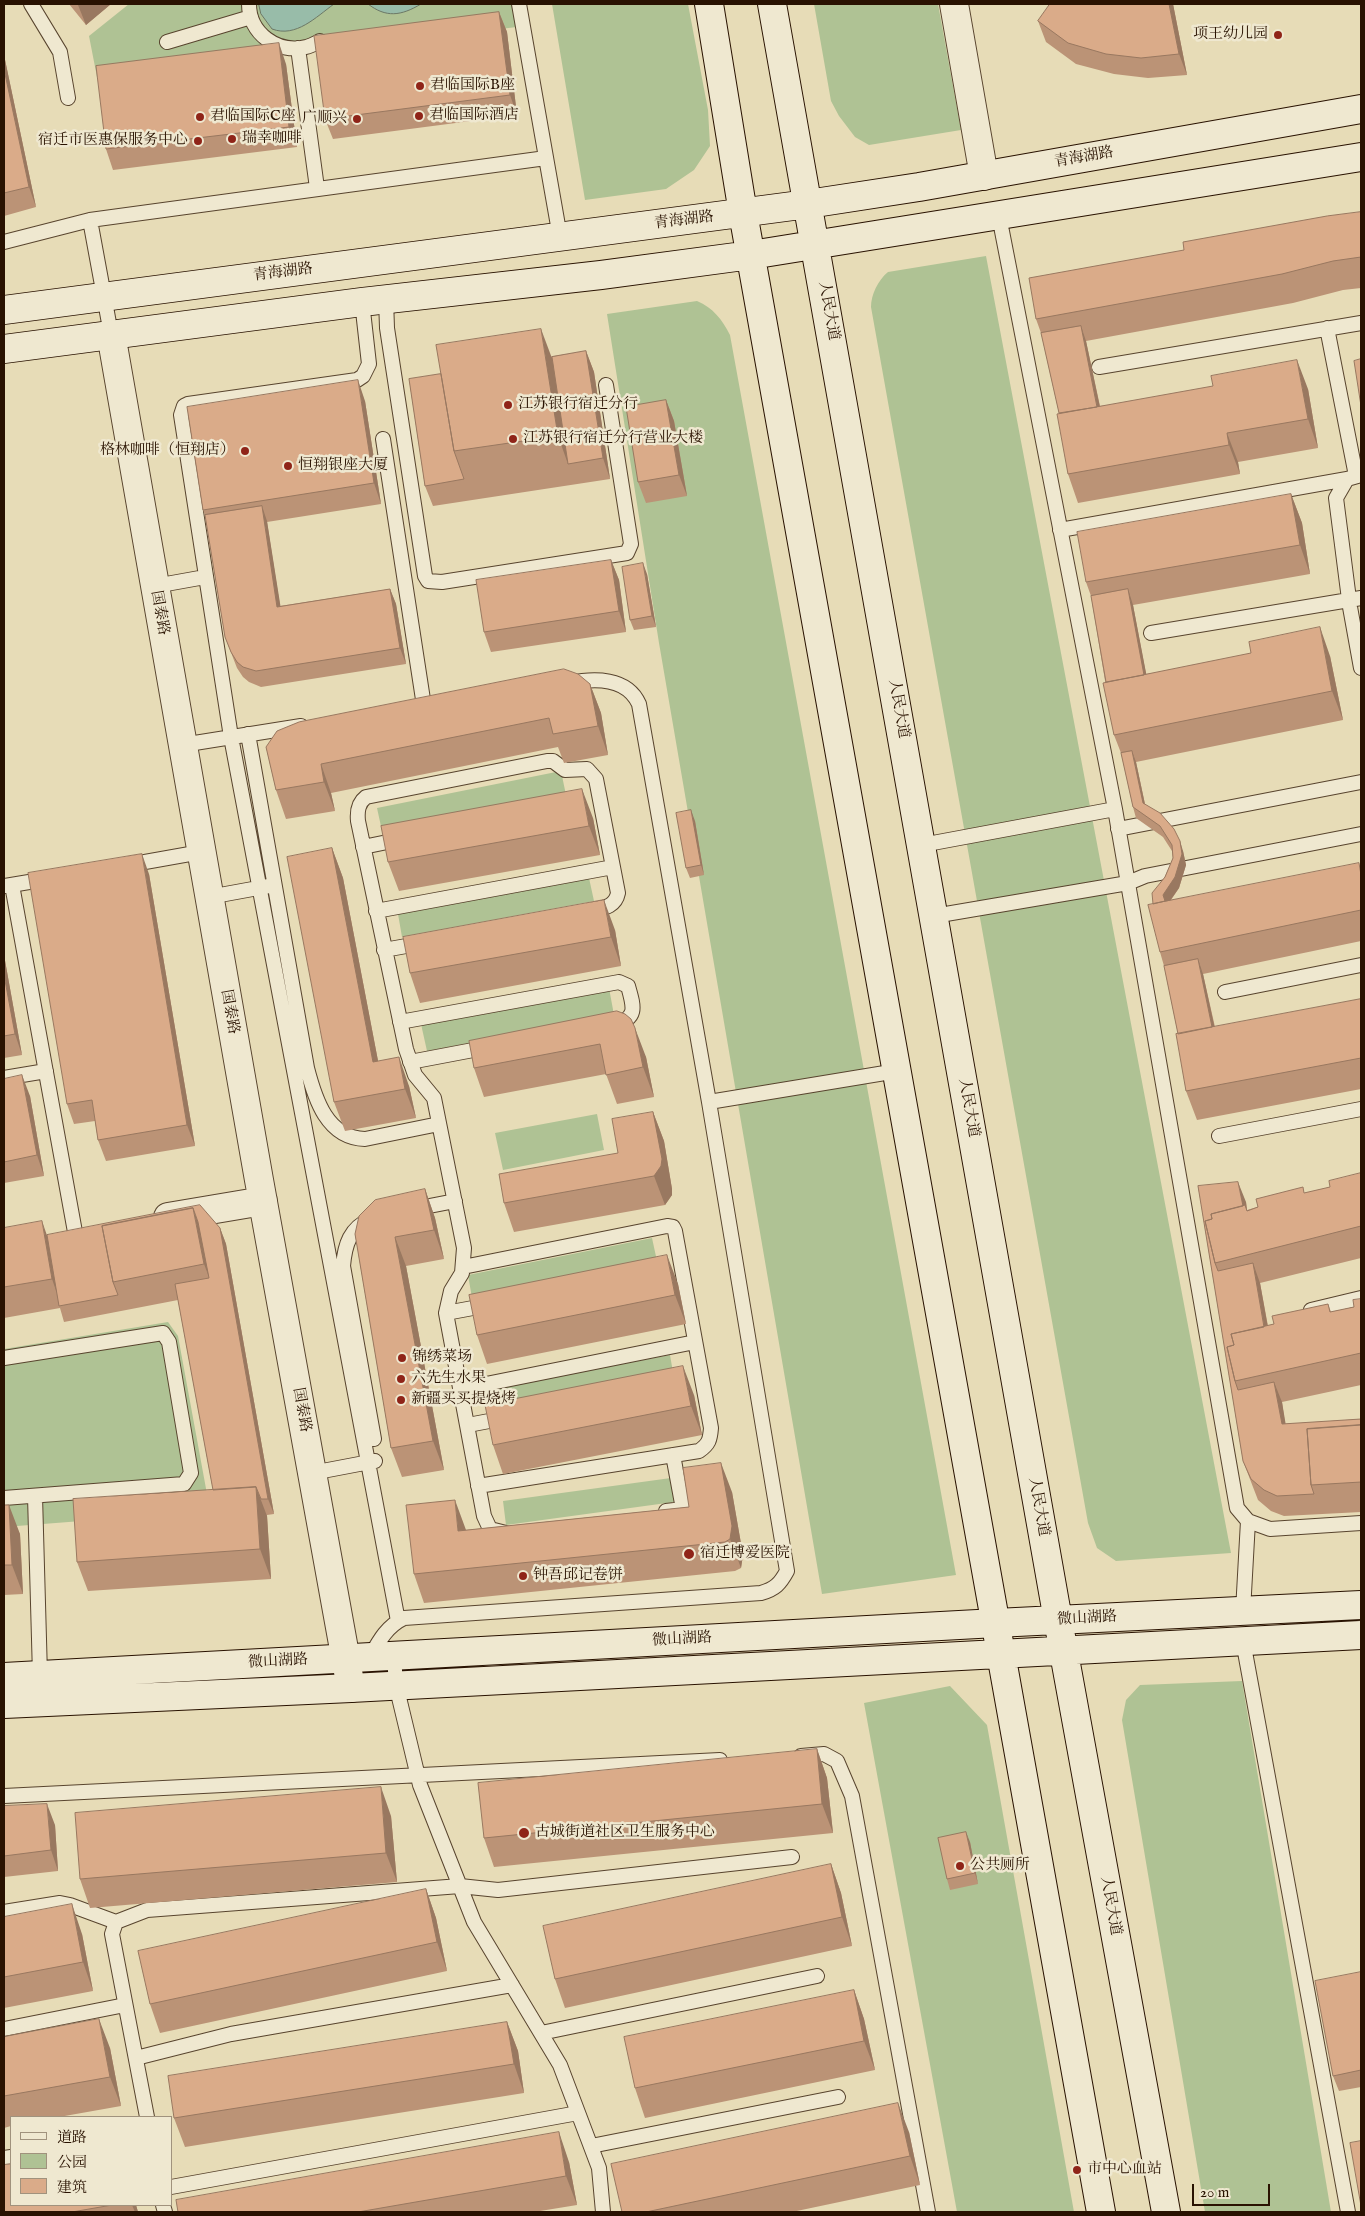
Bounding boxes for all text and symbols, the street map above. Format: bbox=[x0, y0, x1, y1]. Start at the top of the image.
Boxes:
place label: 项王幼儿园 bbox=[1193, 26, 1268, 44]
marker: 项王幼儿园 bbox=[1272, 29, 1284, 41]
place label: 君临国际B座 bbox=[430, 77, 515, 95]
marker: 君临国际B座 bbox=[414, 80, 426, 92]
place label: 君临国际酒店 bbox=[429, 107, 519, 125]
place label: 君临国际C座 bbox=[210, 108, 296, 126]
place label: 广顺兴 bbox=[302, 110, 347, 128]
marker: 君临国际酒店 bbox=[413, 110, 425, 122]
marker: 君临国际C座 bbox=[194, 111, 206, 123]
marker: 广顺兴 bbox=[351, 113, 363, 125]
place label: 瑞幸咖啡 bbox=[242, 130, 302, 148]
place label: 宿迁市医惠保服务中心 bbox=[38, 132, 188, 150]
marker: 瑞幸咖啡 bbox=[226, 133, 238, 145]
marker: 宿迁市医惠保服务中心 bbox=[192, 135, 204, 147]
street label: 青海湖路 bbox=[1053, 144, 1115, 172]
street label: 青海湖路 bbox=[653, 208, 715, 234]
street label: 青海湖路 bbox=[252, 260, 314, 286]
street label: 人民大道 bbox=[814, 280, 842, 342]
place label: 江苏银行宿迁分行 bbox=[518, 396, 638, 414]
marker: 江苏银行宿迁分行 bbox=[502, 399, 514, 411]
place label: 江苏银行宿迁分行营业大楼 bbox=[523, 430, 703, 448]
marker: 江苏银行宿迁分行营业大楼 bbox=[507, 433, 519, 445]
place label: 格林咖啡（恒翔店） bbox=[100, 442, 235, 460]
marker: 格林咖啡（恒翔店） bbox=[239, 445, 251, 457]
place label: 恒翔银座大厦 bbox=[298, 457, 388, 475]
marker: 恒翔银座大厦 bbox=[282, 460, 294, 472]
street label: 国泰路 bbox=[146, 589, 172, 637]
street label: 人民大道 bbox=[884, 678, 912, 740]
street label: 国泰路 bbox=[216, 988, 242, 1036]
street label: 人民大道 bbox=[954, 1077, 982, 1139]
place label: 锦绣菜场 bbox=[412, 1349, 472, 1367]
marker: 锦绣菜场 bbox=[396, 1352, 408, 1364]
place label: 六先生水果 bbox=[411, 1370, 486, 1388]
marker: 六先生水果 bbox=[395, 1373, 407, 1385]
street label: 国泰路 bbox=[288, 1386, 314, 1434]
place label: 新疆买买提烧烤 bbox=[411, 1391, 516, 1409]
marker: 新疆买买提烧烤 bbox=[395, 1394, 407, 1406]
street label: 人民大道 bbox=[1024, 1476, 1052, 1538]
place label: 宿迁博爱医院 bbox=[700, 1545, 790, 1563]
marker: 宿迁博爱医院 bbox=[682, 1547, 696, 1561]
place label: 钟吾邱记卷饼 bbox=[533, 1567, 623, 1585]
marker: 钟吾邱记卷饼 bbox=[517, 1570, 529, 1582]
street label: 微山湖路 bbox=[1057, 1608, 1117, 1630]
street label: 微山湖路 bbox=[652, 1629, 712, 1651]
street label: 微山湖路 bbox=[248, 1651, 308, 1673]
place label: 古城街道社区卫生服务中心 bbox=[535, 1824, 715, 1842]
marker: 古城街道社区卫生服务中心 bbox=[517, 1826, 531, 1840]
place label: 公共厕所 bbox=[970, 1857, 1030, 1875]
marker: 公共厕所 bbox=[954, 1860, 966, 1872]
street label: 人民大道 bbox=[1096, 1875, 1124, 1937]
legend bbox=[10, 2116, 172, 2206]
text: 道路 bbox=[57, 2128, 87, 2147]
text: 公园 bbox=[57, 2153, 87, 2172]
place label: 市中心血站 bbox=[1087, 2161, 1162, 2179]
marker: 市中心血站 bbox=[1071, 2164, 1083, 2176]
scale bar bbox=[1195, 2174, 1272, 2206]
text: 建筑 bbox=[57, 2178, 87, 2197]
text: 20 m bbox=[1200, 2183, 1229, 2202]

